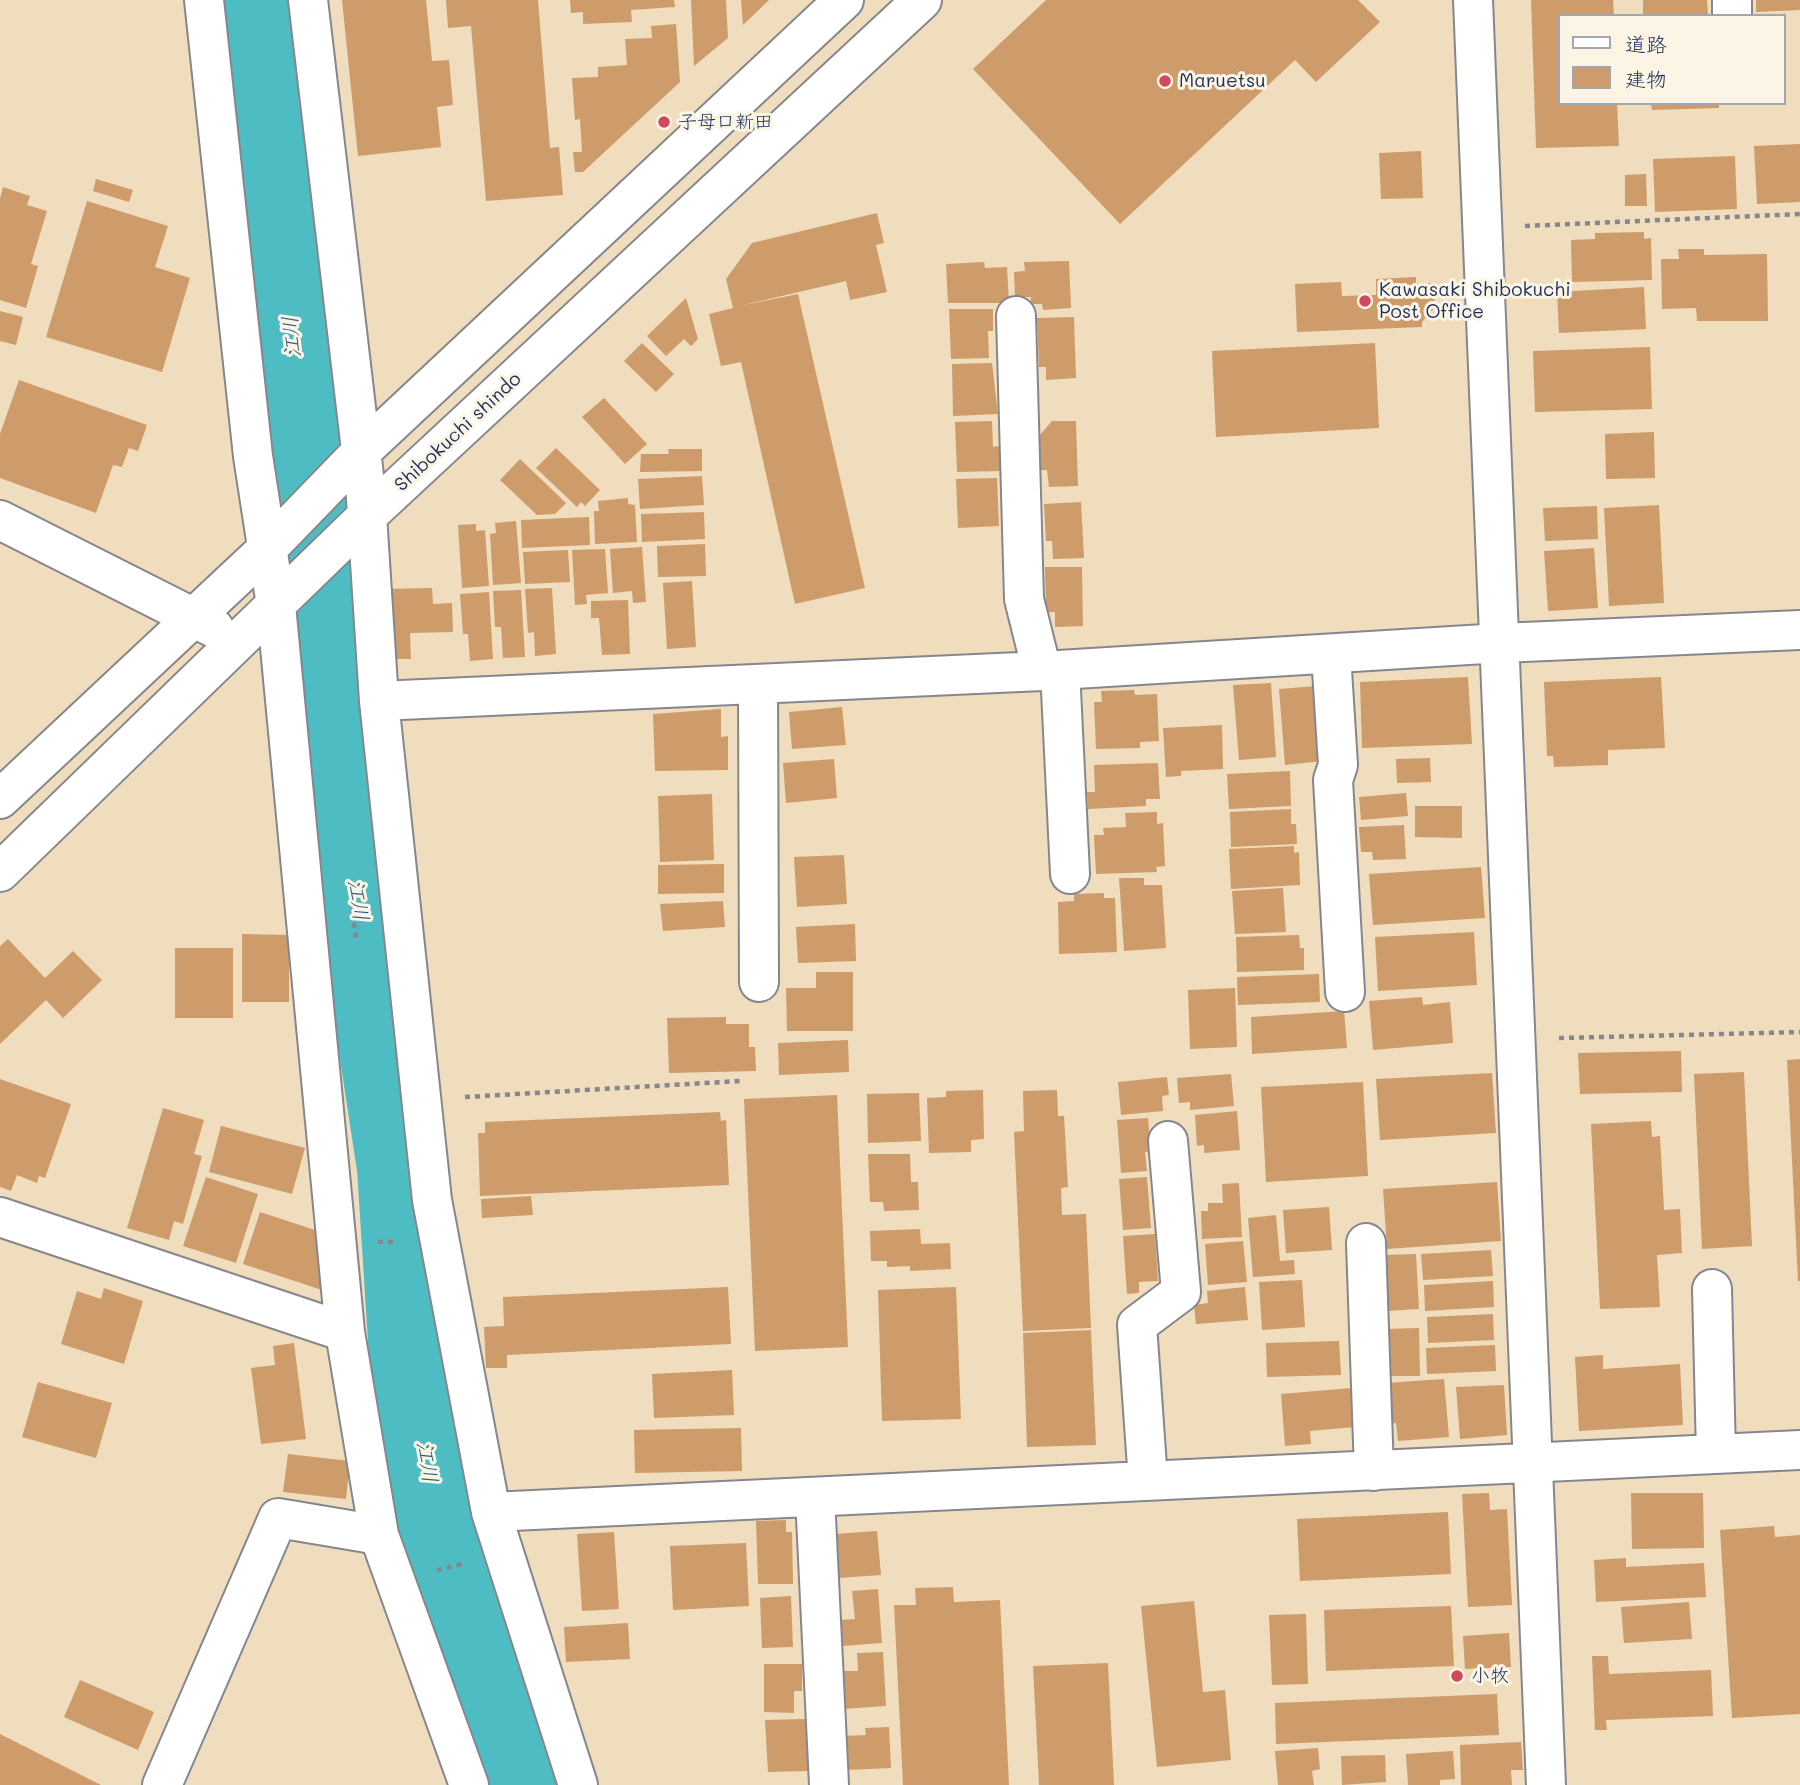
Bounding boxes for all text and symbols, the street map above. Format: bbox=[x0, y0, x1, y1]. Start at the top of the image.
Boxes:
legend bbox=[1559, 14, 1786, 105]
text: 道路 bbox=[1625, 30, 1667, 57]
text: 建物 bbox=[1625, 65, 1667, 92]
place label: Maruetsu bbox=[1179, 70, 1266, 92]
marker: Maruetsu bbox=[1157, 73, 1173, 89]
place label: 子母口新田 bbox=[678, 111, 773, 133]
marker: 子母口新田 bbox=[656, 114, 672, 130]
place label: Kawasaki Shibokuchi Post Office bbox=[1379, 279, 1571, 323]
marker: Kawasaki Shibokuchi Post Office bbox=[1357, 293, 1373, 309]
water label: 江川 bbox=[278, 315, 306, 359]
street label: Shibokuchi shindo bbox=[390, 368, 526, 496]
water label: 江川 bbox=[342, 877, 374, 923]
water label: 江川 bbox=[411, 1439, 443, 1485]
place label: 小牧 bbox=[1471, 1665, 1509, 1687]
marker: 小牧 bbox=[1449, 1668, 1465, 1684]

